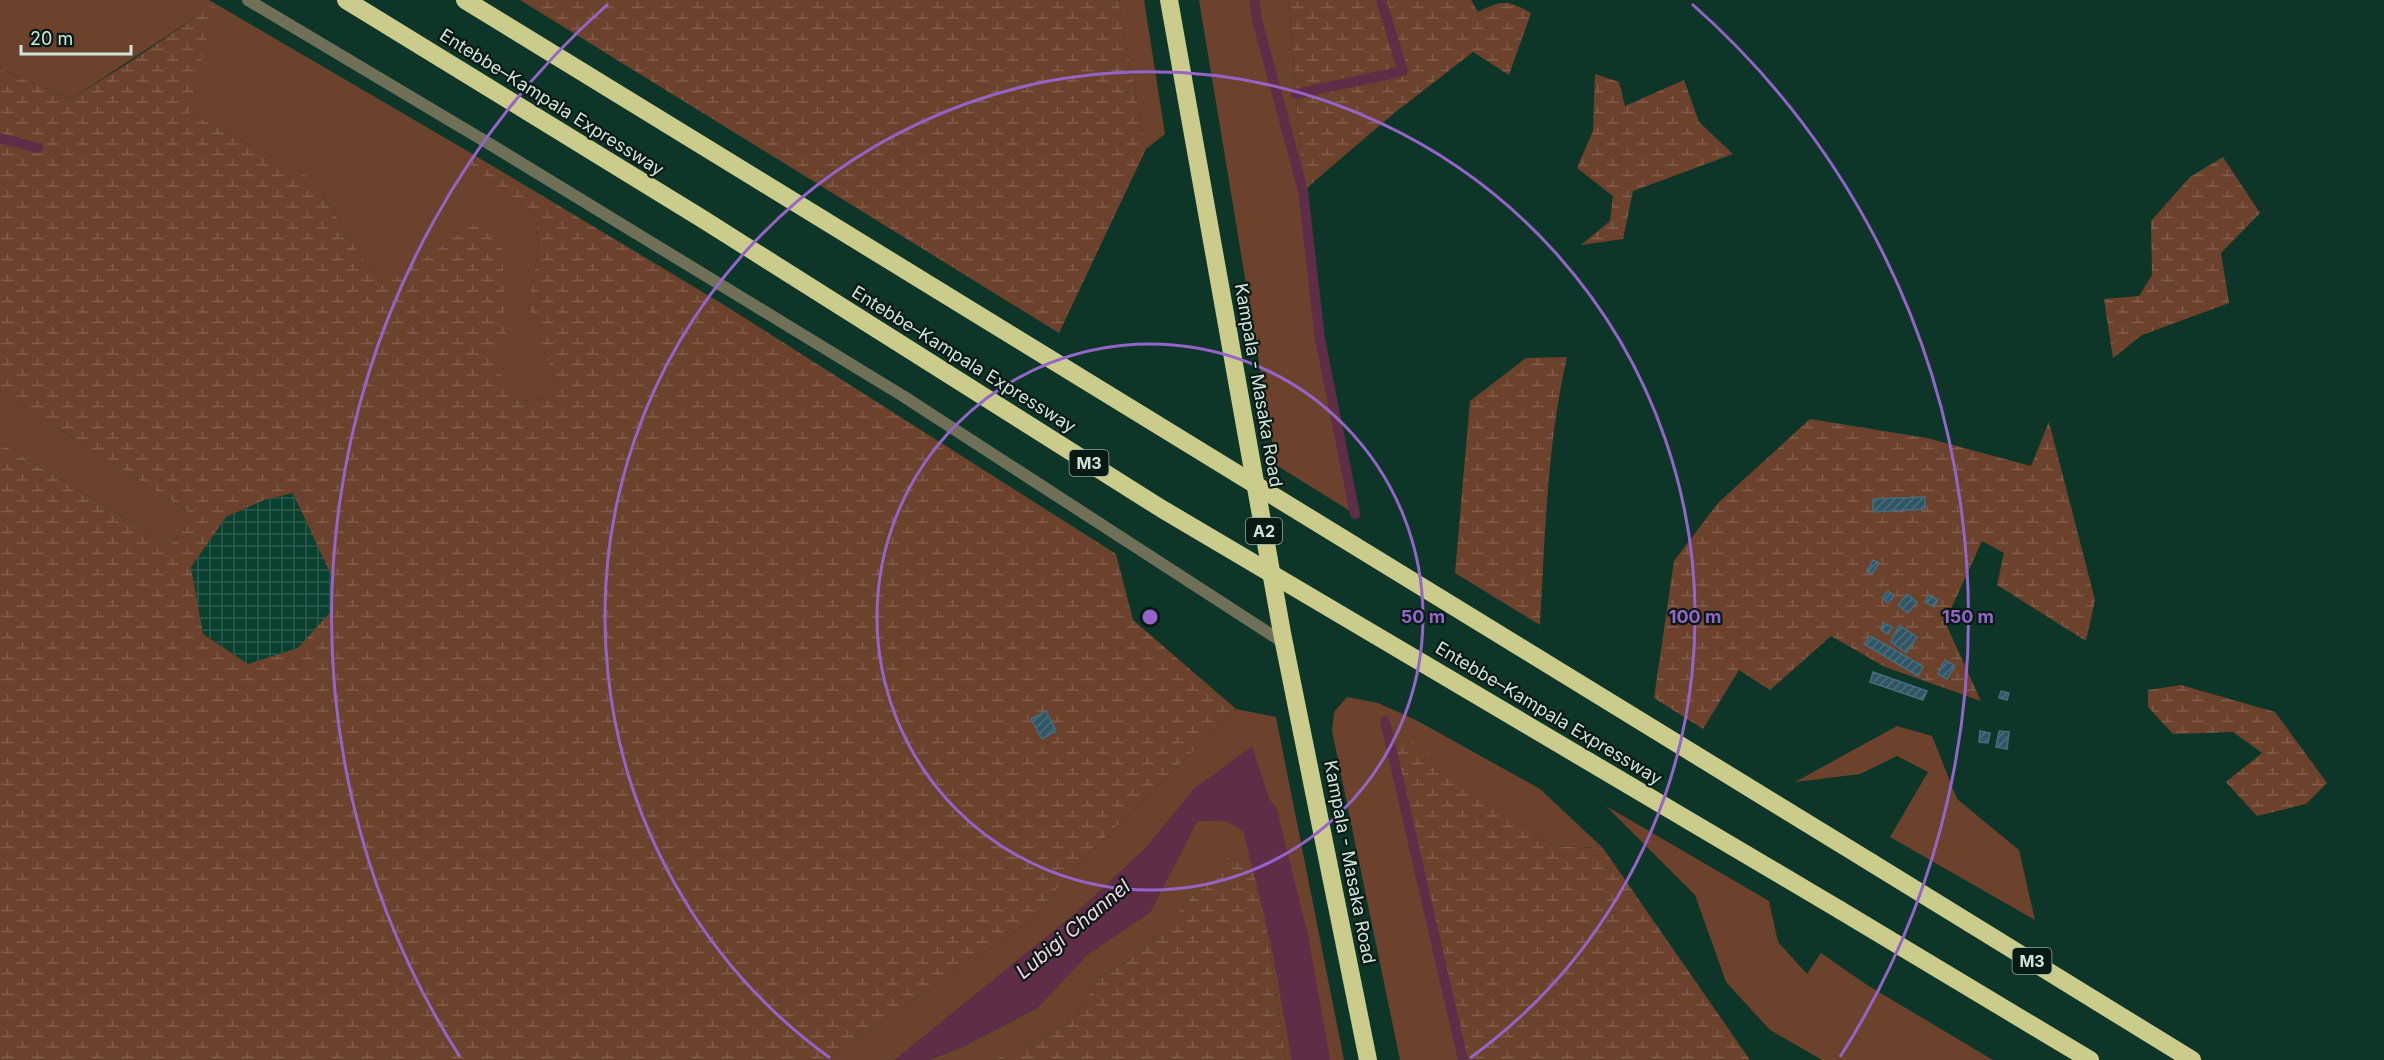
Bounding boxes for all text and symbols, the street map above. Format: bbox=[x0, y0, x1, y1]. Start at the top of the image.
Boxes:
scale bar bbox=[21, 18, 130, 56]
street label: Entebbe–Kampala Expressway bbox=[436, 24, 668, 180]
text: 20 m bbox=[30, 28, 73, 49]
street label: Entebbe–Kampala Expressway bbox=[848, 281, 1080, 437]
street label: Kampala - Masaka Road bbox=[1231, 281, 1287, 489]
road number: M3 bbox=[1070, 450, 1108, 476]
road number: A2 bbox=[1246, 518, 1282, 544]
text: 50 m bbox=[1401, 606, 1445, 627]
text: 100 m bbox=[1669, 606, 1721, 627]
text: 150 m bbox=[1942, 606, 1994, 627]
centre of rings bbox=[1140, 607, 1160, 627]
street label: Entebbe–Kampala Expressway bbox=[1432, 637, 1666, 789]
street label: Kampala - Masaka Road bbox=[1320, 759, 1380, 965]
water label: Lubigi Channel bbox=[1011, 874, 1135, 984]
road number: M3 bbox=[2012, 948, 2052, 974]

